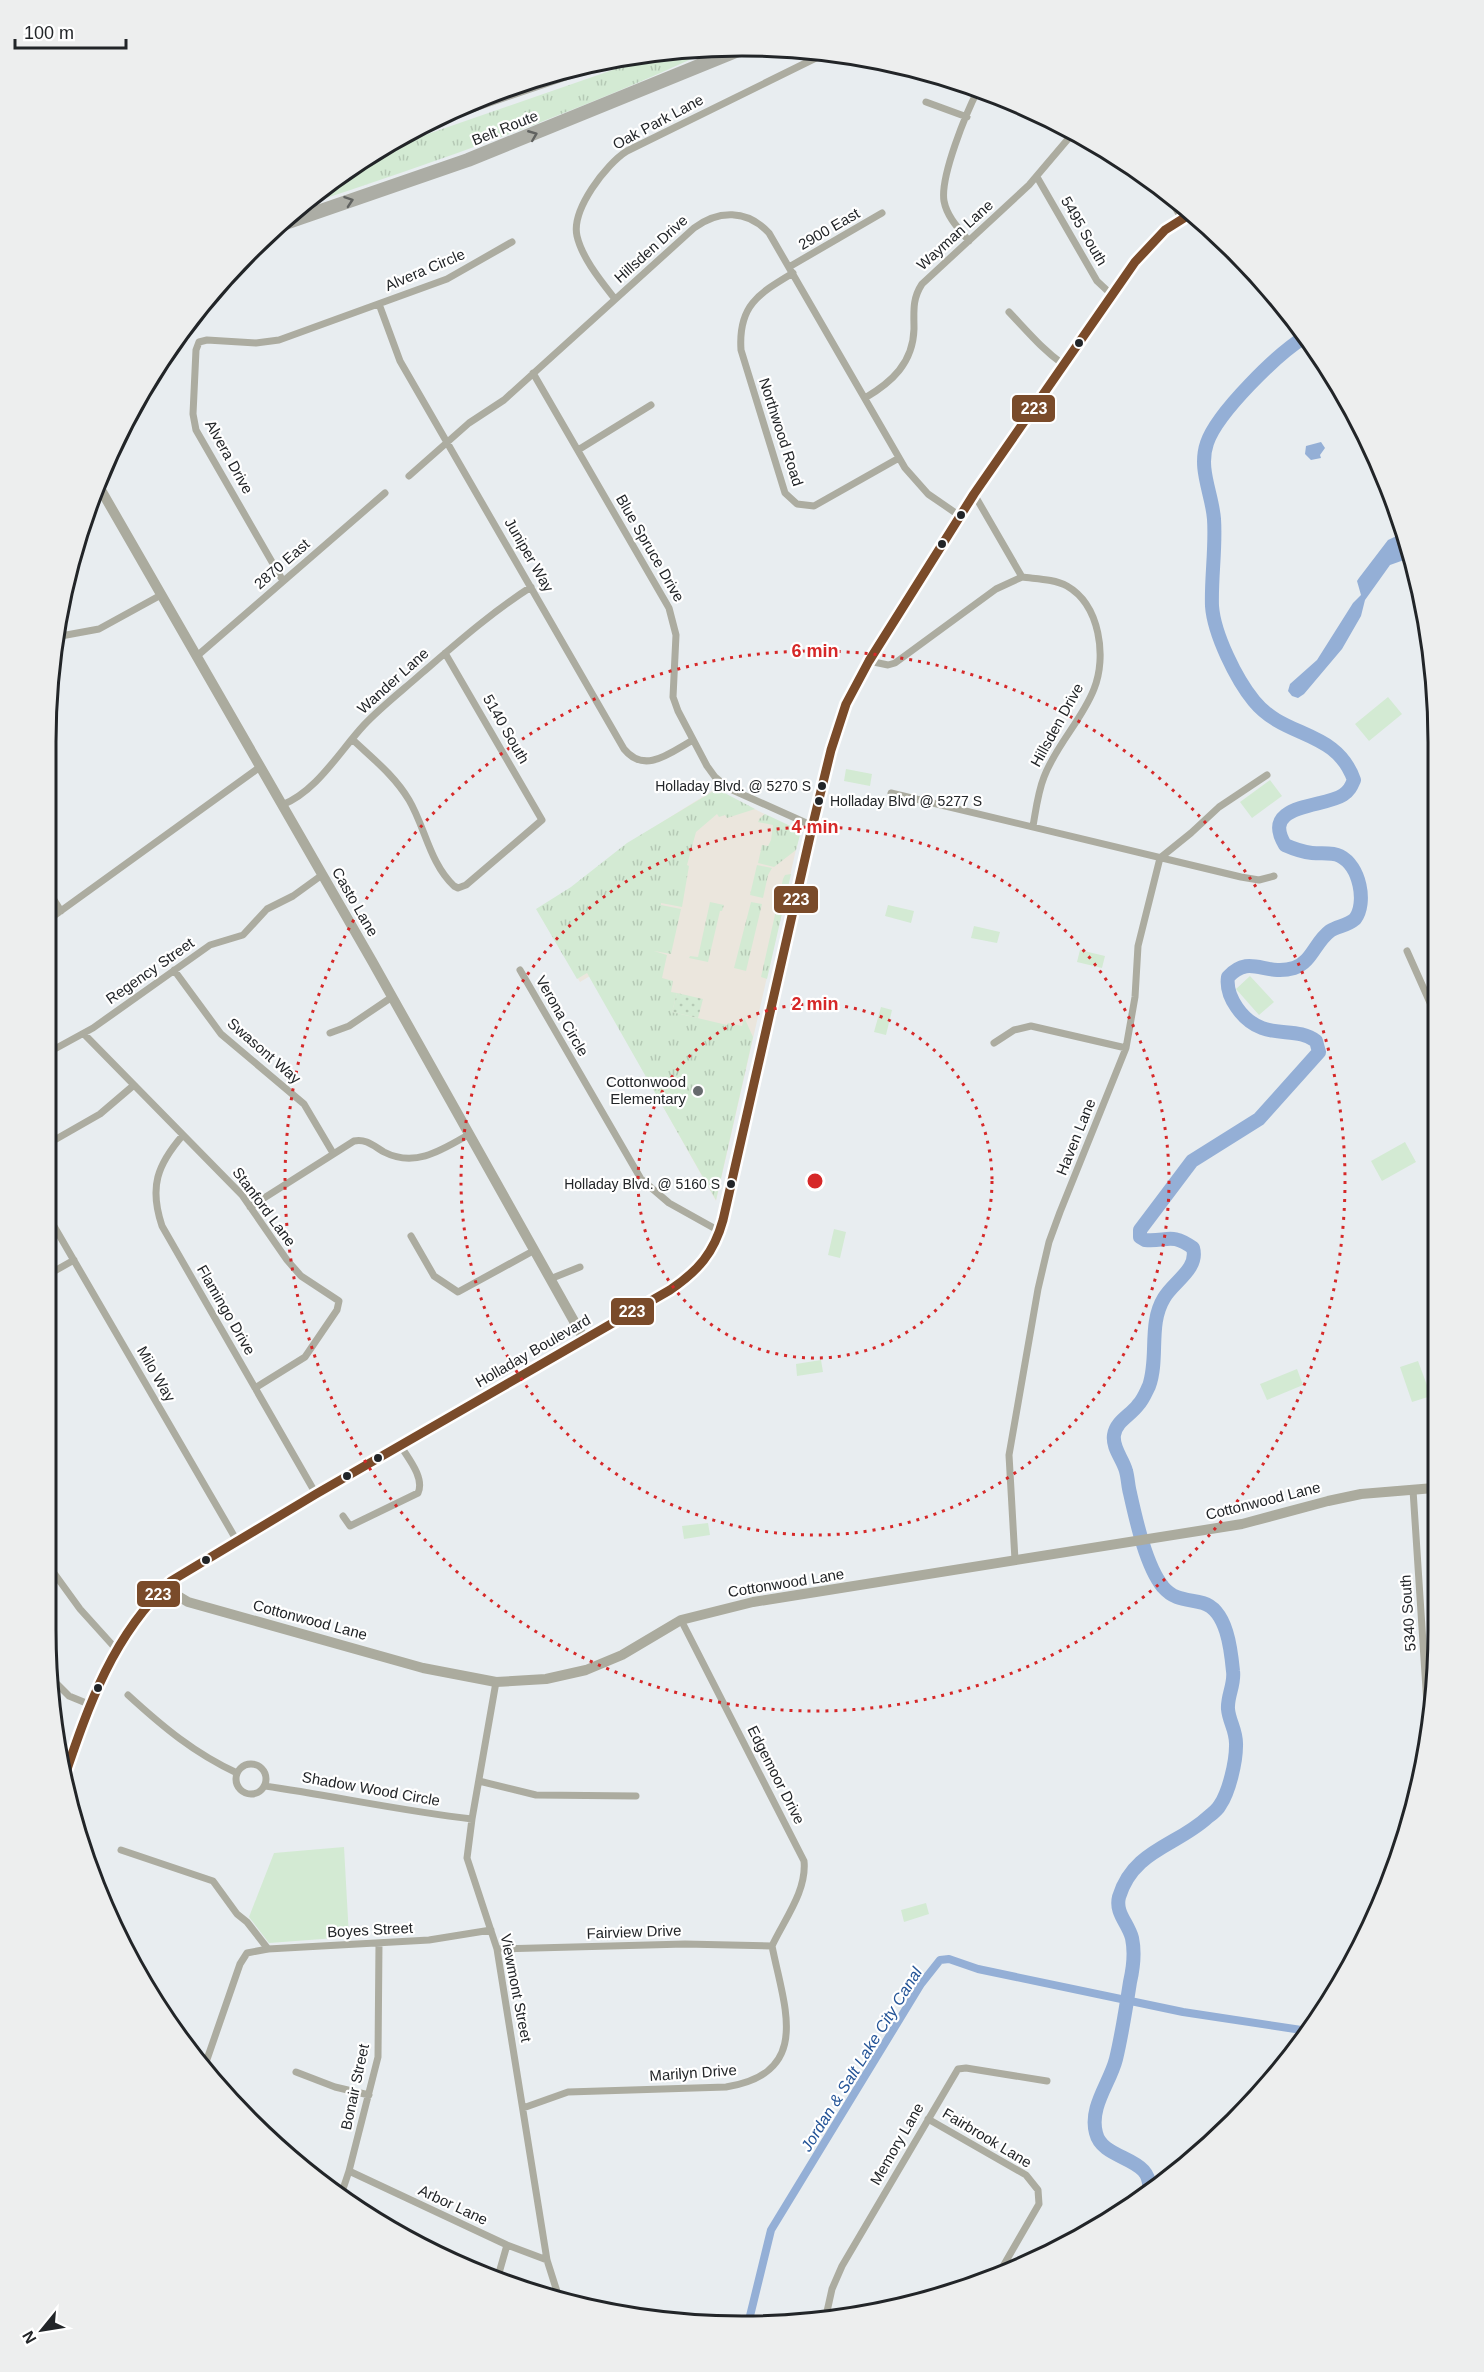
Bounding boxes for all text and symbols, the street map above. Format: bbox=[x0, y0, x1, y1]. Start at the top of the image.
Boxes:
scale bar bbox=[15, 12, 126, 50]
text: 100 m bbox=[24, 23, 74, 43]
street label: Oak Park Lane bbox=[610, 91, 706, 153]
street label: Belt Route bbox=[469, 107, 540, 149]
one-way arrow bbox=[527, 129, 537, 142]
street label: 5495 South bbox=[1058, 193, 1111, 268]
one-way arrow bbox=[343, 196, 354, 208]
street label: Wayman Lane bbox=[913, 196, 996, 273]
street label: 2900 East bbox=[795, 204, 863, 253]
street label: Hillsden Drive bbox=[611, 211, 691, 286]
street label: Alvera Circle bbox=[382, 245, 467, 294]
unlabelled marker bbox=[1073, 337, 1085, 349]
street label: Northwood Road bbox=[756, 376, 807, 488]
line badge: 223 bbox=[1011, 394, 1056, 423]
text: 223 bbox=[1021, 400, 1047, 417]
street label: Alvera Drive bbox=[202, 417, 257, 497]
street label: Blue Spruce Drive bbox=[613, 491, 688, 604]
unlabelled marker bbox=[955, 509, 967, 521]
street label: Juniper Way bbox=[501, 515, 558, 595]
street label: 2870 East bbox=[251, 535, 313, 592]
unlabelled marker bbox=[936, 538, 948, 550]
text: 6 min bbox=[791, 641, 839, 661]
street label: Wander Lane bbox=[354, 644, 432, 717]
street label: Hillsden Drive bbox=[1027, 680, 1086, 769]
street label: 5140 South bbox=[480, 691, 533, 766]
place label: Holladay Blvd. @ 5270 S bbox=[655, 778, 811, 794]
marker: Holladay Blvd. @ 5270 S bbox=[816, 780, 828, 792]
place label: Holladay Blvd @ 5277 S bbox=[830, 793, 982, 809]
marker: Holladay Blvd @ 5277 S bbox=[813, 795, 825, 807]
text: 4 min bbox=[791, 817, 839, 837]
street label: Casto Lane bbox=[329, 864, 382, 939]
line badge: 223 bbox=[773, 885, 819, 914]
text: 223 bbox=[783, 891, 809, 908]
street label: Regency Street bbox=[102, 934, 198, 1007]
street label: Verona Circle bbox=[533, 973, 592, 1059]
text: 2 min bbox=[791, 994, 839, 1014]
street label: Swasont Way bbox=[224, 1014, 305, 1087]
place label: Cottonwood Elementary bbox=[606, 1073, 686, 1107]
marker: Cottonwood Elementary bbox=[691, 1084, 705, 1098]
street label: Haven Lane bbox=[1053, 1096, 1099, 1178]
street label: Stanford Lane bbox=[229, 1164, 300, 1249]
centre of rings bbox=[805, 1171, 825, 1191]
place label: Holladay Blvd. @ 5160 S bbox=[564, 1176, 720, 1192]
marker: Holladay Blvd. @ 5160 S bbox=[725, 1178, 737, 1190]
street label: Flamingo Drive bbox=[194, 1262, 259, 1358]
line badge: 223 bbox=[610, 1297, 655, 1326]
text: 223 bbox=[619, 1303, 645, 1320]
street label: Holladay Boulevard bbox=[472, 1311, 593, 1390]
street label: Milo Way bbox=[134, 1343, 179, 1405]
unlabelled marker bbox=[372, 1452, 384, 1464]
unlabelled marker bbox=[341, 1470, 353, 1482]
street label: Cottonwood Lane bbox=[1204, 1478, 1322, 1523]
unlabelled marker bbox=[200, 1554, 212, 1566]
street label: Cottonwood Lane bbox=[727, 1565, 845, 1600]
street label: 5340 South bbox=[1396, 1574, 1419, 1652]
line badge: 223 bbox=[136, 1580, 181, 1608]
text: 223 bbox=[145, 1586, 171, 1603]
street label: Cottonwood Lane bbox=[251, 1596, 369, 1643]
unlabelled marker bbox=[92, 1682, 104, 1694]
street label: Edgemoor Drive bbox=[744, 1723, 809, 1827]
street label: Shadow Wood Circle bbox=[301, 1768, 441, 1809]
street label: Boyes Street bbox=[327, 1919, 414, 1940]
street label: Fairview Drive bbox=[586, 1921, 682, 1942]
street label: Viewmont Street bbox=[498, 1932, 535, 2044]
water label: Jordan & Salt Lake City Canal bbox=[797, 1964, 925, 2155]
street label: Bonair Street bbox=[337, 2041, 372, 2131]
street label: Marilyn Drive bbox=[649, 2061, 737, 2084]
street label: Memory Lane bbox=[866, 2100, 927, 2188]
street label: Fairbrook Lane bbox=[940, 2104, 1035, 2171]
street label: Arbor Lane bbox=[416, 2181, 490, 2228]
north arrow bbox=[12, 2300, 72, 2360]
text: N bbox=[19, 2328, 40, 2347]

